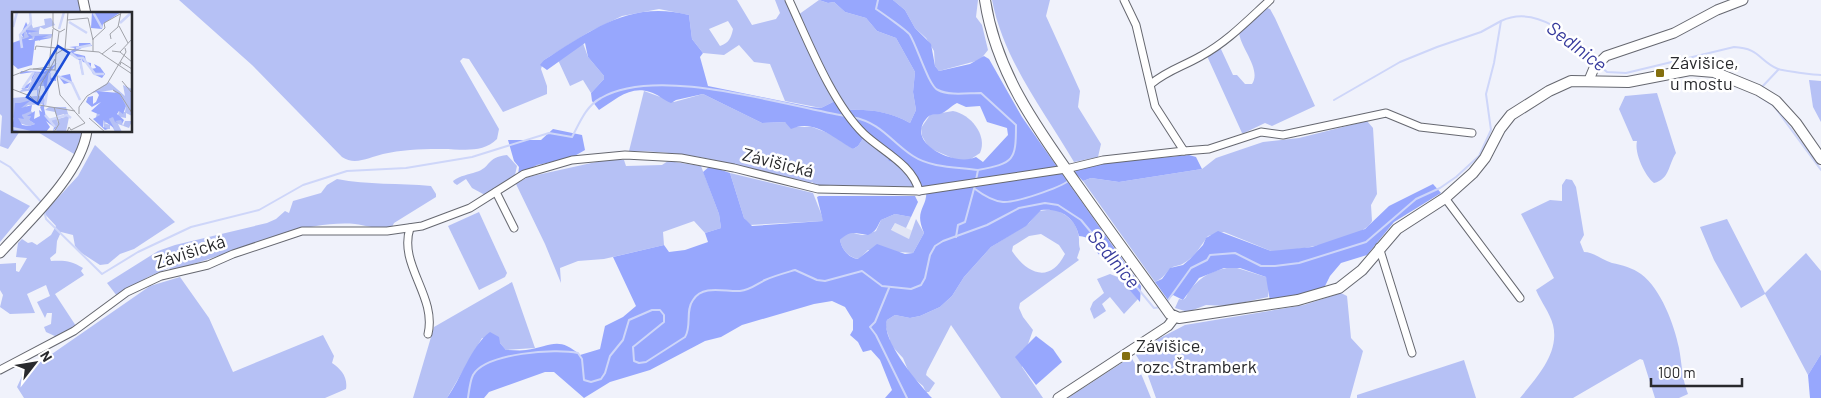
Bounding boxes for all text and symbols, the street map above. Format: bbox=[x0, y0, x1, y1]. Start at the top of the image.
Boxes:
inset map bbox=[12, 12, 132, 132]
water label: Sedlnice bbox=[1543, 16, 1612, 76]
place label: Závišice, u mostu bbox=[1670, 51, 1739, 94]
marker: Závišice, u mostu bbox=[1654, 67, 1666, 79]
street label: Závišická bbox=[740, 143, 816, 182]
water label: Sedlnice bbox=[1083, 225, 1145, 293]
street label: Závišická bbox=[152, 229, 228, 273]
place label: Závišice, rozc.Štramberk bbox=[1136, 334, 1257, 377]
north arrow bbox=[10, 338, 60, 388]
text: N bbox=[37, 348, 56, 364]
marker: Závišice, rozc.Štramberk bbox=[1120, 350, 1132, 362]
scale bar bbox=[1651, 356, 1742, 388]
text: 100 m bbox=[1658, 363, 1696, 381]

